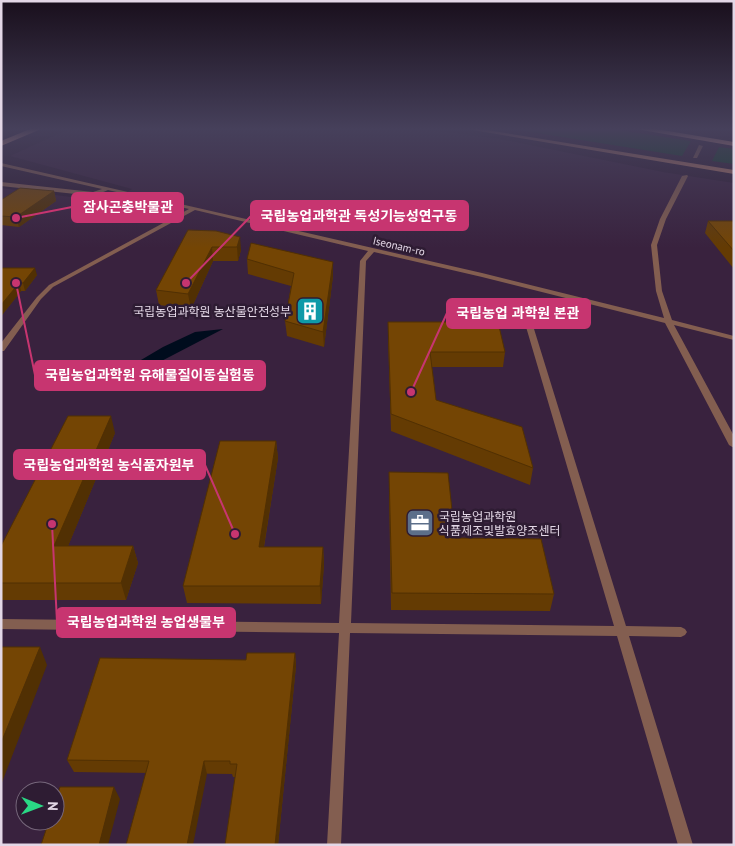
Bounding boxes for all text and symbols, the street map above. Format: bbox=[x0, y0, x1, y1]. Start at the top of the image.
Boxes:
callout: 잠사곤충박물관 bbox=[72, 193, 183, 222]
text: 잠사곤충박물관 bbox=[83, 198, 173, 216]
callout: 국립농업과학관 독성기능성연구동 bbox=[251, 201, 468, 230]
text: 국립농업과학관 독성기능성연구동 bbox=[261, 207, 457, 225]
street label: Iseonam-ro bbox=[372, 233, 427, 259]
building icon: 국립농업과학원 농산물안전성부 bbox=[295, 296, 325, 326]
callout: 국립농업 과학원 본관 bbox=[447, 299, 590, 328]
place label: 국립농업과학원 농산물안전성부 bbox=[133, 304, 291, 319]
text: 국립농업 과학원 본관 bbox=[456, 304, 580, 322]
callout: 국립농업과학원 유해물질이동실험동 bbox=[35, 361, 265, 390]
text: 국립농업과학원 유해물질이동실험동 bbox=[45, 366, 255, 384]
callout: 국립농업과학원 농식품자원부 bbox=[14, 450, 205, 479]
text: 국립농업과학원 농식품자원부 bbox=[24, 456, 195, 474]
office icon: 국립농업과학원 식품제조및발효양조센터 bbox=[405, 508, 435, 538]
place label: 국립농업과학원 식품제조및발효양조센터 bbox=[439, 509, 560, 538]
callout: 국립농업과학원 농업생물부 bbox=[57, 608, 235, 637]
text: 국립농업과학원 농업생물부 bbox=[67, 613, 225, 631]
north arrow bbox=[15, 781, 65, 831]
text: N bbox=[44, 801, 62, 811]

